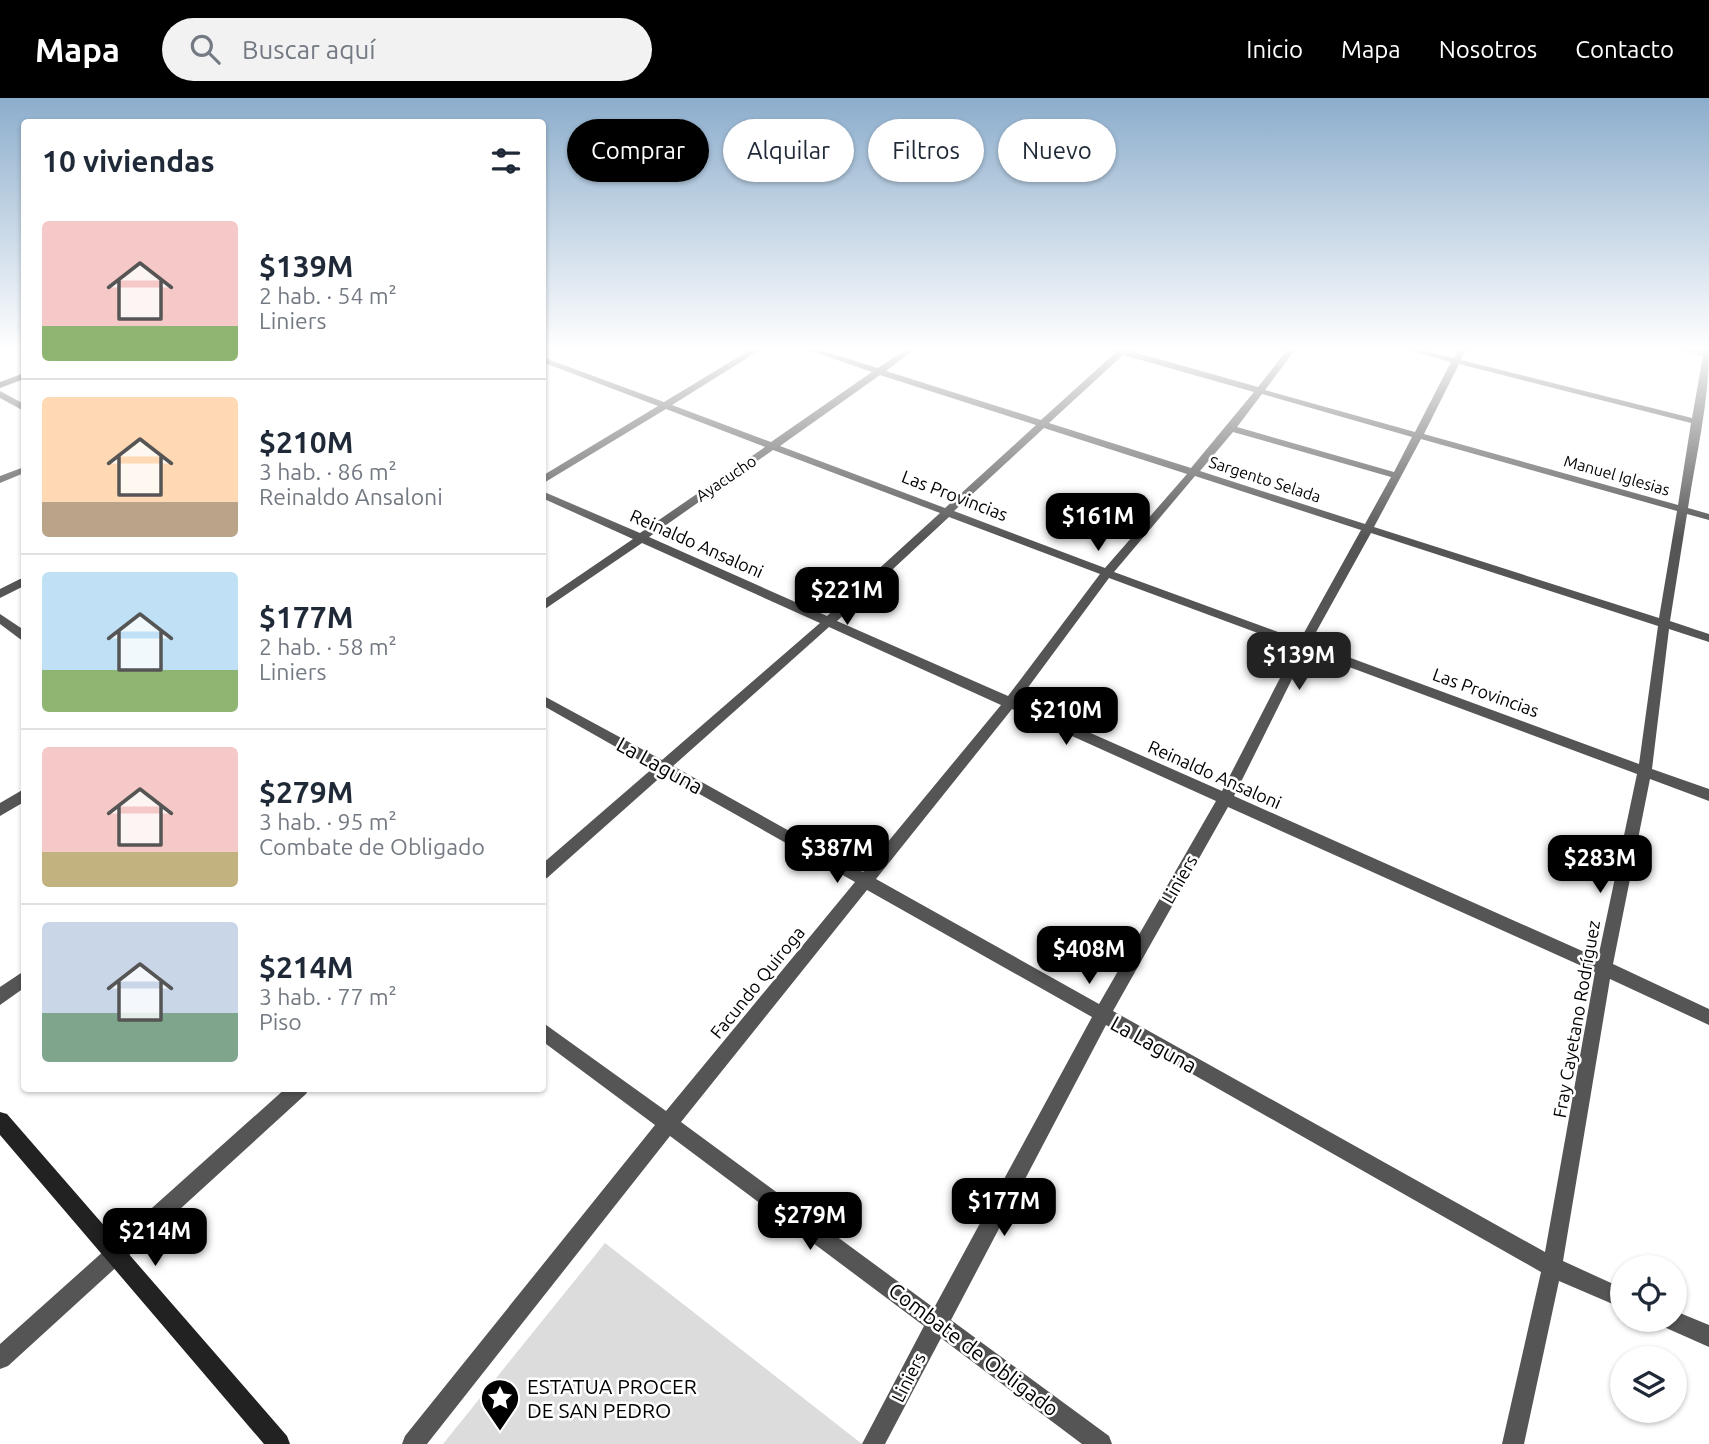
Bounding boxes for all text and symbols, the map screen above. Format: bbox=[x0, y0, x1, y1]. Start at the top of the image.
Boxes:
search box bbox=[162, 18, 652, 81]
icon: search bbox=[186, 30, 224, 68]
text: Mapa bbox=[35, 31, 120, 68]
text: Buscar aquí bbox=[242, 35, 376, 64]
text: Inicio bbox=[1246, 36, 1303, 63]
text: Mapa bbox=[1341, 36, 1401, 63]
text: Nosotros bbox=[1439, 36, 1537, 63]
text: Contacto bbox=[1575, 36, 1674, 63]
chip: Comprar bbox=[567, 119, 709, 182]
chip: Alquilar bbox=[723, 119, 854, 182]
chip: Filtros bbox=[868, 119, 984, 182]
chip: Nuevo bbox=[998, 119, 1116, 182]
icon: filters bbox=[487, 142, 525, 180]
text: 10 viviendas bbox=[42, 144, 215, 178]
icon: home bbox=[98, 249, 182, 333]
text: $139M bbox=[259, 249, 353, 283]
text: 2 hab. · 54 m² bbox=[259, 283, 397, 308]
text: Liniers bbox=[259, 308, 326, 333]
icon: home bbox=[98, 425, 182, 509]
text: $210M bbox=[259, 425, 353, 459]
street label: Ayacucho bbox=[692, 451, 760, 505]
street label: Manuel Iglesias bbox=[1562, 451, 1672, 499]
street label: Sargento Selada bbox=[1207, 452, 1323, 506]
text: 3 hab. · 86 m² bbox=[259, 459, 397, 484]
street label: Las Provincias bbox=[899, 466, 1011, 524]
text: Reinaldo Ansaloni bbox=[259, 484, 443, 509]
pin: $161M bbox=[1049, 494, 1147, 553]
text: $161M bbox=[1062, 503, 1134, 528]
street label: Reinaldo Ansaloni bbox=[627, 505, 767, 581]
pin: $221M bbox=[798, 568, 896, 627]
text: $221M bbox=[811, 577, 883, 602]
icon: home bbox=[98, 600, 182, 684]
text: $177M bbox=[259, 600, 353, 634]
pin: $139M bbox=[1250, 632, 1348, 692]
text: 2 hab. · 58 m² bbox=[259, 634, 397, 659]
text: $139M bbox=[1263, 642, 1335, 667]
text: Liniers bbox=[259, 659, 326, 684]
street label: Las Provincias bbox=[1430, 664, 1542, 721]
pin: $210M bbox=[1017, 688, 1115, 747]
text: $210M bbox=[1030, 697, 1102, 722]
street label: La Laguna bbox=[613, 732, 707, 798]
street label: Reinaldo Ansaloni bbox=[1145, 736, 1285, 812]
icon: home bbox=[98, 775, 182, 859]
text: $279M bbox=[259, 775, 353, 809]
text: 3 hab. · 95 m² bbox=[259, 809, 397, 834]
pin: $387M bbox=[788, 826, 886, 885]
text: Combate de Obligado bbox=[259, 834, 485, 859]
text: $387M bbox=[801, 835, 873, 860]
pin: $283M bbox=[1551, 836, 1649, 895]
text: $283M bbox=[1564, 845, 1636, 870]
street label: Liniers bbox=[1157, 851, 1201, 907]
street label: Fray Cayetano Rodríguez bbox=[1549, 919, 1603, 1119]
street label: Facundo Quiroga bbox=[706, 922, 809, 1042]
pin: $408M bbox=[1040, 926, 1138, 986]
text: $408M bbox=[1053, 936, 1125, 961]
icon: home bbox=[98, 950, 182, 1034]
text: $214M bbox=[259, 950, 353, 984]
text: 3 hab. · 77 m² bbox=[259, 984, 397, 1009]
text: Piso bbox=[259, 1009, 302, 1034]
street label: La Laguna bbox=[1107, 1011, 1201, 1077]
pin: $177M bbox=[955, 1178, 1053, 1238]
text: $177M bbox=[968, 1188, 1040, 1213]
pin: $279M bbox=[761, 1192, 859, 1252]
text: $279M bbox=[774, 1202, 846, 1227]
pin: $214M bbox=[106, 1208, 204, 1268]
text: $214M bbox=[119, 1218, 191, 1243]
map controls bbox=[1610, 1255, 1687, 1423]
button: locate bbox=[1610, 1255, 1687, 1332]
street label: Combate de Obligado bbox=[884, 1277, 1064, 1421]
button: layers bbox=[1610, 1346, 1687, 1423]
street label: Liniers bbox=[887, 1349, 929, 1405]
place label: ESTATUA PROCER DE SAN PEDRO bbox=[527, 1374, 697, 1422]
place icon: ESTATUA PROCER DE SAN PEDRO bbox=[479, 1377, 521, 1432]

